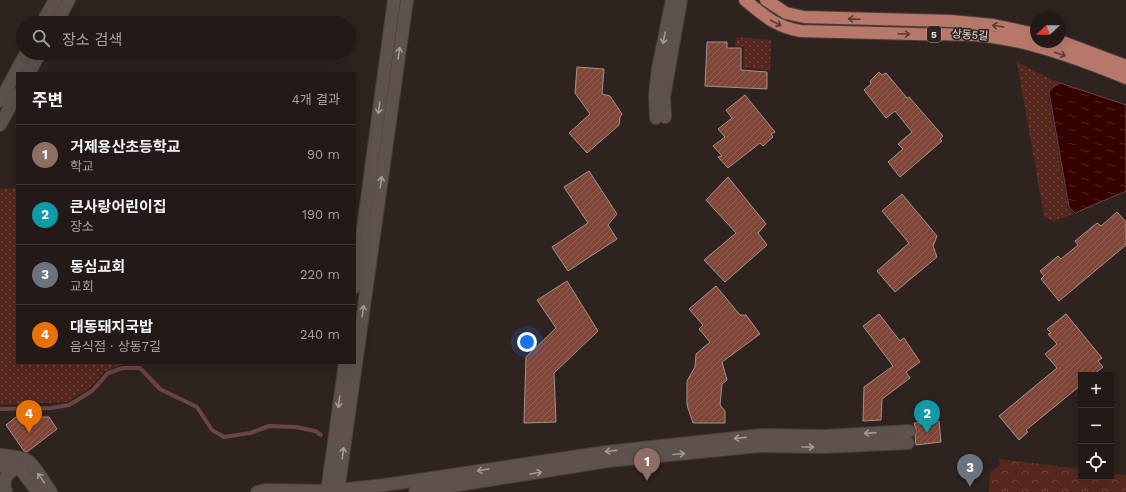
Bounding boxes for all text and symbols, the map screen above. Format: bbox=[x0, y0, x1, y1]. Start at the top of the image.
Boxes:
north arrow bbox=[1030, 12, 1066, 48]
one-way arrow bbox=[848, 15, 861, 22]
search box bbox=[16, 16, 356, 60]
one-way arrow bbox=[770, 20, 782, 27]
one-way arrow bbox=[992, 22, 1005, 30]
road number: 5 bbox=[927, 26, 941, 42]
icon: search bbox=[30, 27, 52, 49]
street label: 상동5길 bbox=[951, 27, 989, 43]
one-way arrow bbox=[897, 30, 910, 38]
text: 장소 검색 bbox=[62, 31, 122, 49]
one-way arrow bbox=[660, 31, 668, 44]
one-way arrow bbox=[395, 47, 403, 60]
one-way arrow bbox=[1053, 51, 1066, 58]
text: 주변 bbox=[32, 90, 63, 110]
text: 4개 결과 bbox=[292, 92, 340, 107]
one-way arrow bbox=[375, 101, 383, 114]
text: 거제용산초등학교 bbox=[70, 138, 180, 156]
text: 1 bbox=[42, 147, 48, 162]
text: 90 m bbox=[307, 147, 340, 162]
text: 학교 bbox=[70, 159, 94, 174]
one-way arrow bbox=[377, 176, 385, 189]
text: 큰사랑어린이집 bbox=[70, 198, 167, 216]
text: 2 bbox=[41, 207, 49, 222]
text: 190 m bbox=[302, 207, 340, 222]
text: 장소 bbox=[70, 219, 94, 234]
text: 동심교회 bbox=[70, 258, 125, 276]
text: 3 bbox=[41, 267, 49, 282]
text: 220 m bbox=[300, 267, 340, 282]
text: 교회 bbox=[70, 279, 94, 294]
one-way arrow bbox=[359, 305, 367, 318]
text: 대동돼지국밥 bbox=[70, 318, 153, 336]
text: 4 bbox=[41, 327, 49, 342]
text: 240 m bbox=[300, 327, 340, 342]
your location bbox=[517, 332, 537, 352]
text: 음식점 · 상동7길 bbox=[70, 339, 161, 354]
map controls bbox=[1078, 372, 1114, 480]
button: + bbox=[1078, 372, 1114, 408]
one-way arrow bbox=[335, 395, 343, 408]
pin: 4 bbox=[16, 400, 42, 433]
pin: 2 bbox=[914, 400, 940, 433]
button: − bbox=[1078, 408, 1114, 444]
one-way arrow bbox=[864, 430, 877, 437]
one-way arrow bbox=[734, 434, 747, 441]
one-way arrow bbox=[801, 443, 814, 451]
button: locate bbox=[1078, 444, 1114, 480]
one-way arrow bbox=[339, 447, 347, 460]
one-way arrow bbox=[605, 447, 618, 455]
pin: 1 bbox=[634, 448, 660, 481]
one-way arrow bbox=[672, 451, 685, 458]
pin: 3 bbox=[957, 454, 983, 487]
one-way arrow bbox=[477, 466, 490, 474]
one-way arrow bbox=[529, 468, 542, 476]
one-way arrow bbox=[37, 473, 45, 484]

